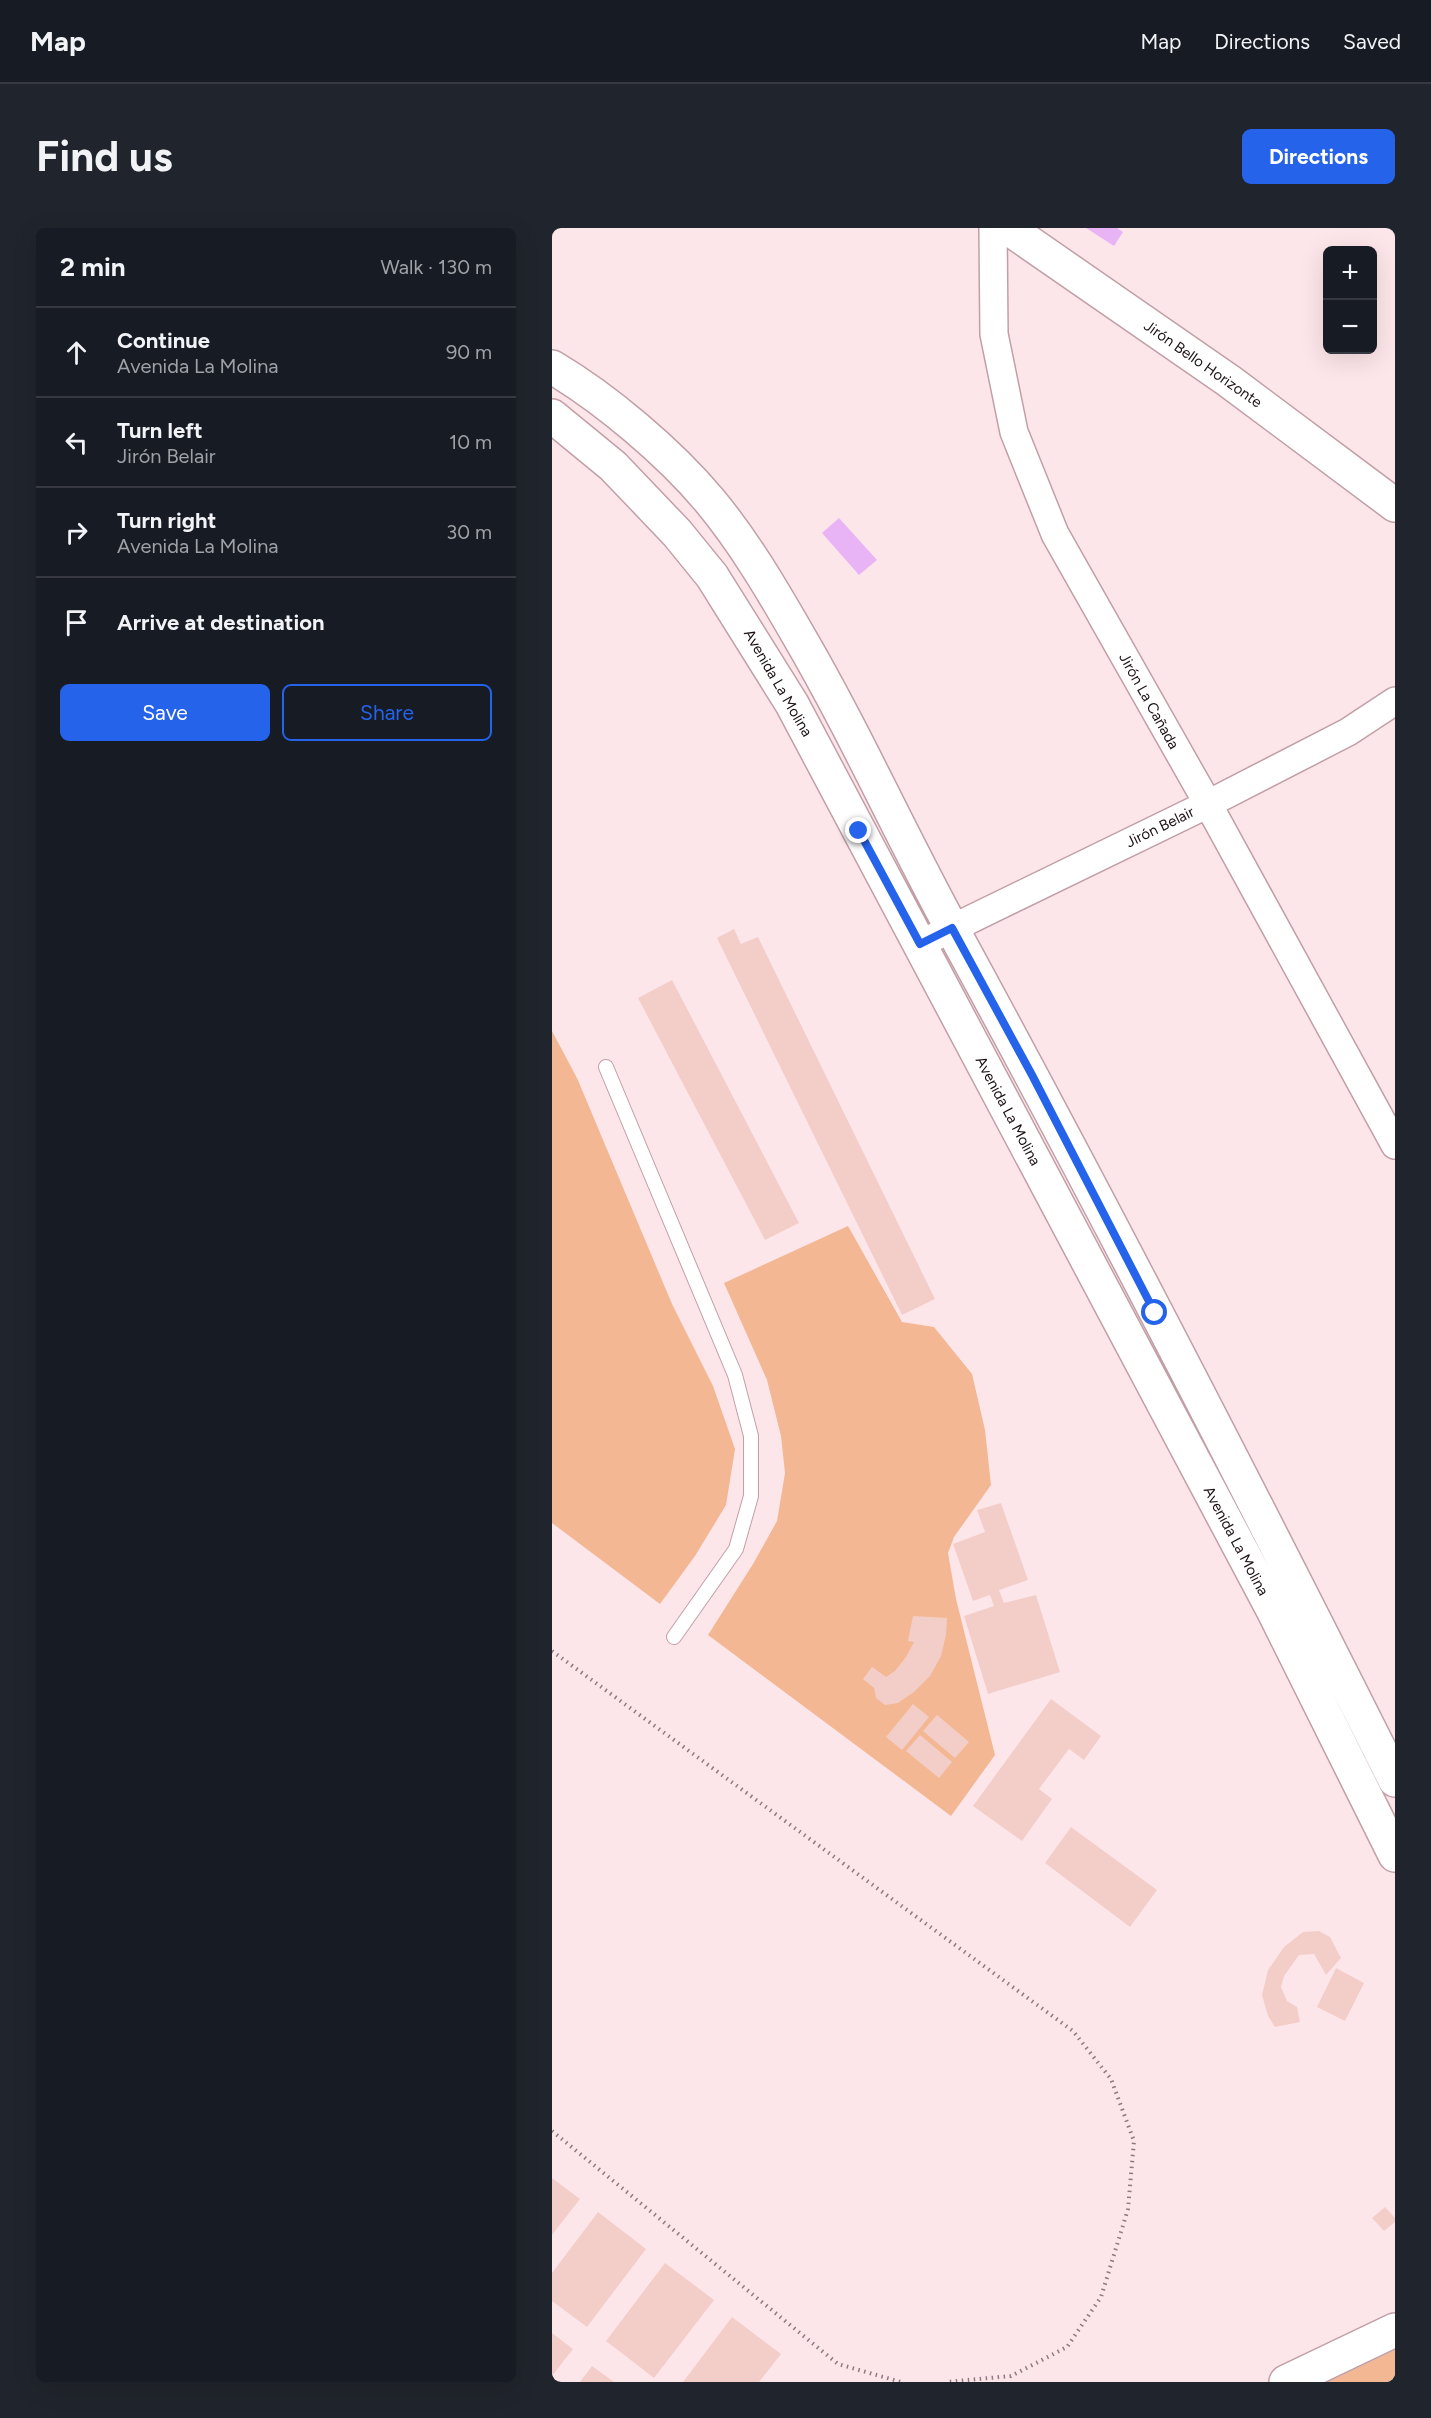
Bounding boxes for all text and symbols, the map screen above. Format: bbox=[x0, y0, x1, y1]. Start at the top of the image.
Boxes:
text: Map bbox=[30, 24, 86, 58]
text: Map bbox=[1140, 29, 1181, 54]
text: Directions bbox=[1214, 29, 1310, 54]
text: Saved bbox=[1343, 29, 1401, 54]
button: Directions bbox=[1242, 129, 1395, 184]
text: Find us bbox=[36, 131, 173, 182]
map controls bbox=[1323, 246, 1377, 354]
button: + bbox=[1323, 246, 1377, 300]
text: 2 min bbox=[60, 251, 126, 283]
text: Walk · 130 m bbox=[380, 255, 492, 279]
button: − bbox=[1323, 300, 1377, 354]
street label: Jirón Bello Horizonte bbox=[1140, 316, 1266, 412]
text: Continue bbox=[117, 327, 210, 354]
icon: ahead bbox=[60, 336, 93, 369]
text: 90 m bbox=[446, 340, 492, 364]
text: Avenida La Molina bbox=[117, 354, 279, 378]
text: Turn left bbox=[117, 417, 203, 444]
icon: left bbox=[60, 426, 93, 459]
text: 10 m bbox=[449, 430, 492, 454]
text: Jirón Belair bbox=[117, 444, 216, 468]
text: Turn right bbox=[117, 507, 216, 534]
icon: right bbox=[60, 516, 93, 549]
text: 30 m bbox=[446, 520, 492, 544]
text: Avenida La Molina bbox=[117, 534, 279, 558]
icon: arrive bbox=[60, 606, 93, 639]
text: Arrive at destination bbox=[117, 609, 325, 636]
street label: Avenida La Molina bbox=[740, 626, 816, 740]
street label: Jirón La Cañada bbox=[1115, 650, 1183, 752]
button: Save bbox=[60, 684, 270, 741]
button: Share bbox=[282, 684, 492, 741]
street label: Jirón Belair bbox=[1123, 803, 1197, 851]
route end bbox=[845, 817, 871, 843]
street label: Avenida La Molina bbox=[972, 1053, 1044, 1169]
route start bbox=[1141, 1299, 1167, 1325]
street label: Avenida La Molina bbox=[1200, 1483, 1272, 1599]

